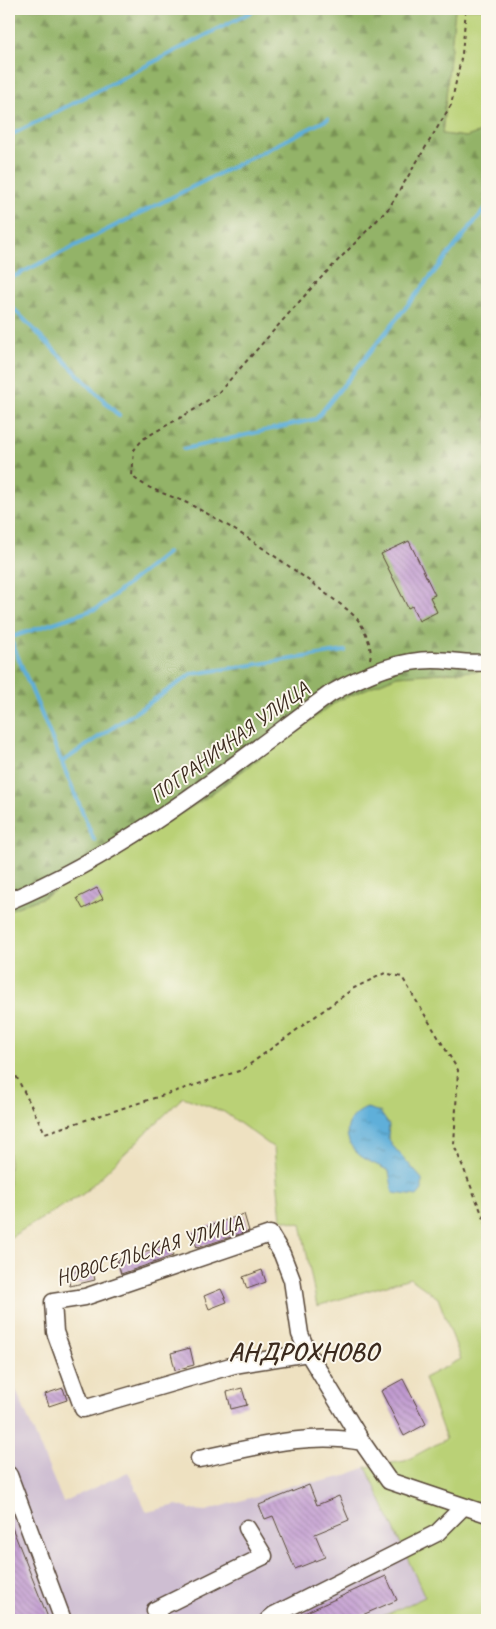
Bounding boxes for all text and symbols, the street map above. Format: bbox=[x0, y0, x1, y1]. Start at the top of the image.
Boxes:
street label: ПОГРАНИЧНАЯ УЛИЦА bbox=[144, 675, 314, 808]
street label: НОВОСЕЛЬСКАЯ УЛИЦА bbox=[53, 1209, 246, 1291]
district label: АНДРОХНОВО bbox=[229, 1335, 382, 1368]

